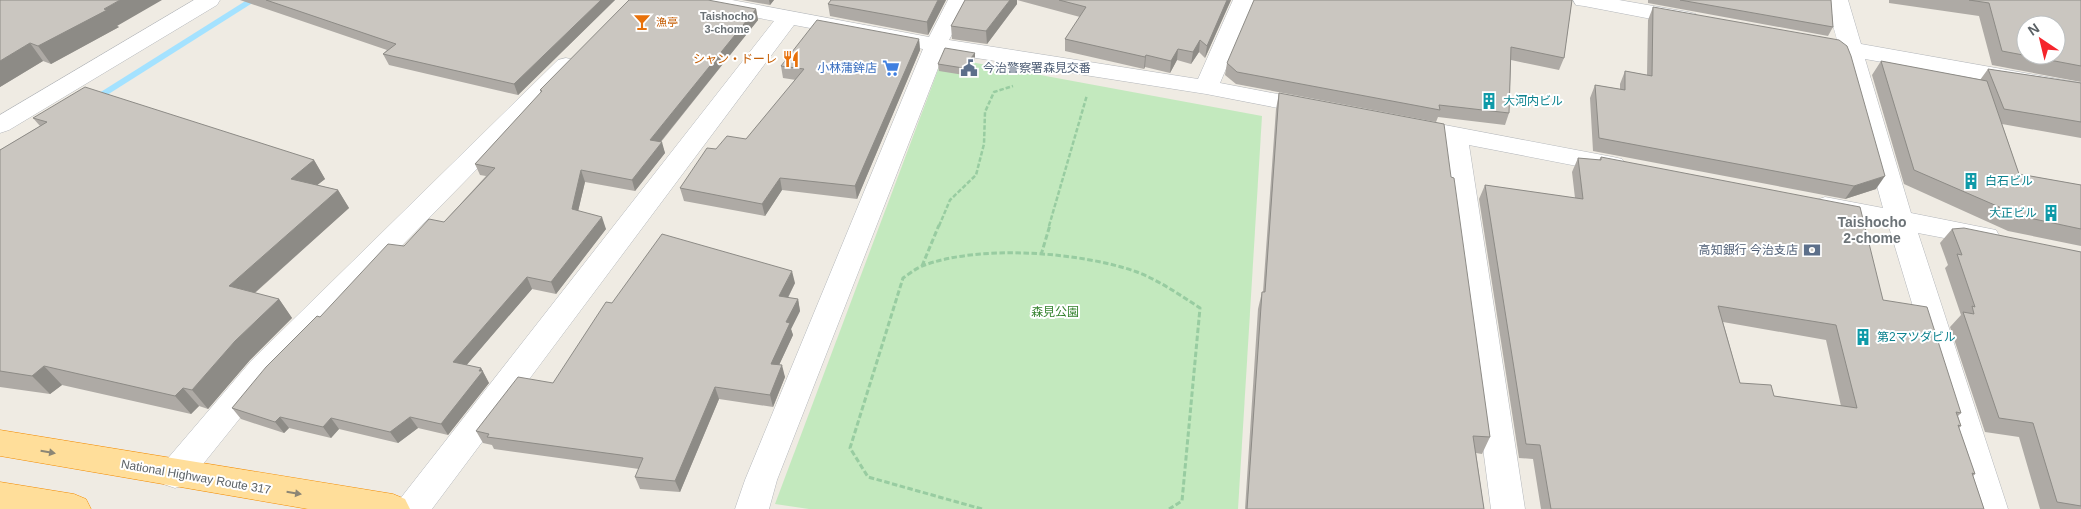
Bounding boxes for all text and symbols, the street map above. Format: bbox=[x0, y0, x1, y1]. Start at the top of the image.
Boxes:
district label: Taishocho 3-chome bbox=[700, 10, 754, 35]
bar icon: 漁亭 bbox=[632, 12, 652, 32]
north arrow bbox=[2016, 15, 2066, 65]
place label: 漁亭 bbox=[656, 16, 678, 28]
text: N bbox=[2025, 20, 2042, 39]
restaurant icon: シャン・ドーレ bbox=[781, 49, 801, 69]
place label: シャン・ドーレ bbox=[693, 52, 777, 66]
supermarket icon: 小林蒲鉾店 bbox=[881, 58, 901, 78]
public building icon: 今治警察署森見交番 bbox=[959, 58, 979, 78]
place label: 小林蒲鉾店 bbox=[817, 61, 877, 75]
place label: 今治警察署森見交番 bbox=[983, 61, 1091, 75]
building icon: 大河内ビル bbox=[1479, 91, 1499, 111]
place label: 大河内ビル bbox=[1503, 94, 1563, 108]
building icon: 白石ビル bbox=[1961, 171, 1981, 191]
place label: 白石ビル bbox=[1985, 174, 2033, 188]
building icon: 大正ビル bbox=[2041, 203, 2061, 223]
place label: 大正ビル bbox=[1989, 206, 2037, 220]
district label: Taishocho 2-chome bbox=[1838, 214, 1906, 246]
bank icon: 高知銀行 今治支店 bbox=[1802, 240, 1822, 260]
place label: 高知銀行 今治支店 bbox=[1699, 243, 1798, 257]
park label: 森見公園 bbox=[1031, 305, 1079, 319]
building icon: 第2マツダビル bbox=[1853, 327, 1873, 347]
place label: 第2マツダビル bbox=[1877, 330, 1956, 344]
one-way arrow bbox=[40, 448, 56, 456]
street label: National Highway Route 317 bbox=[120, 457, 272, 497]
one-way arrow bbox=[287, 490, 303, 498]

